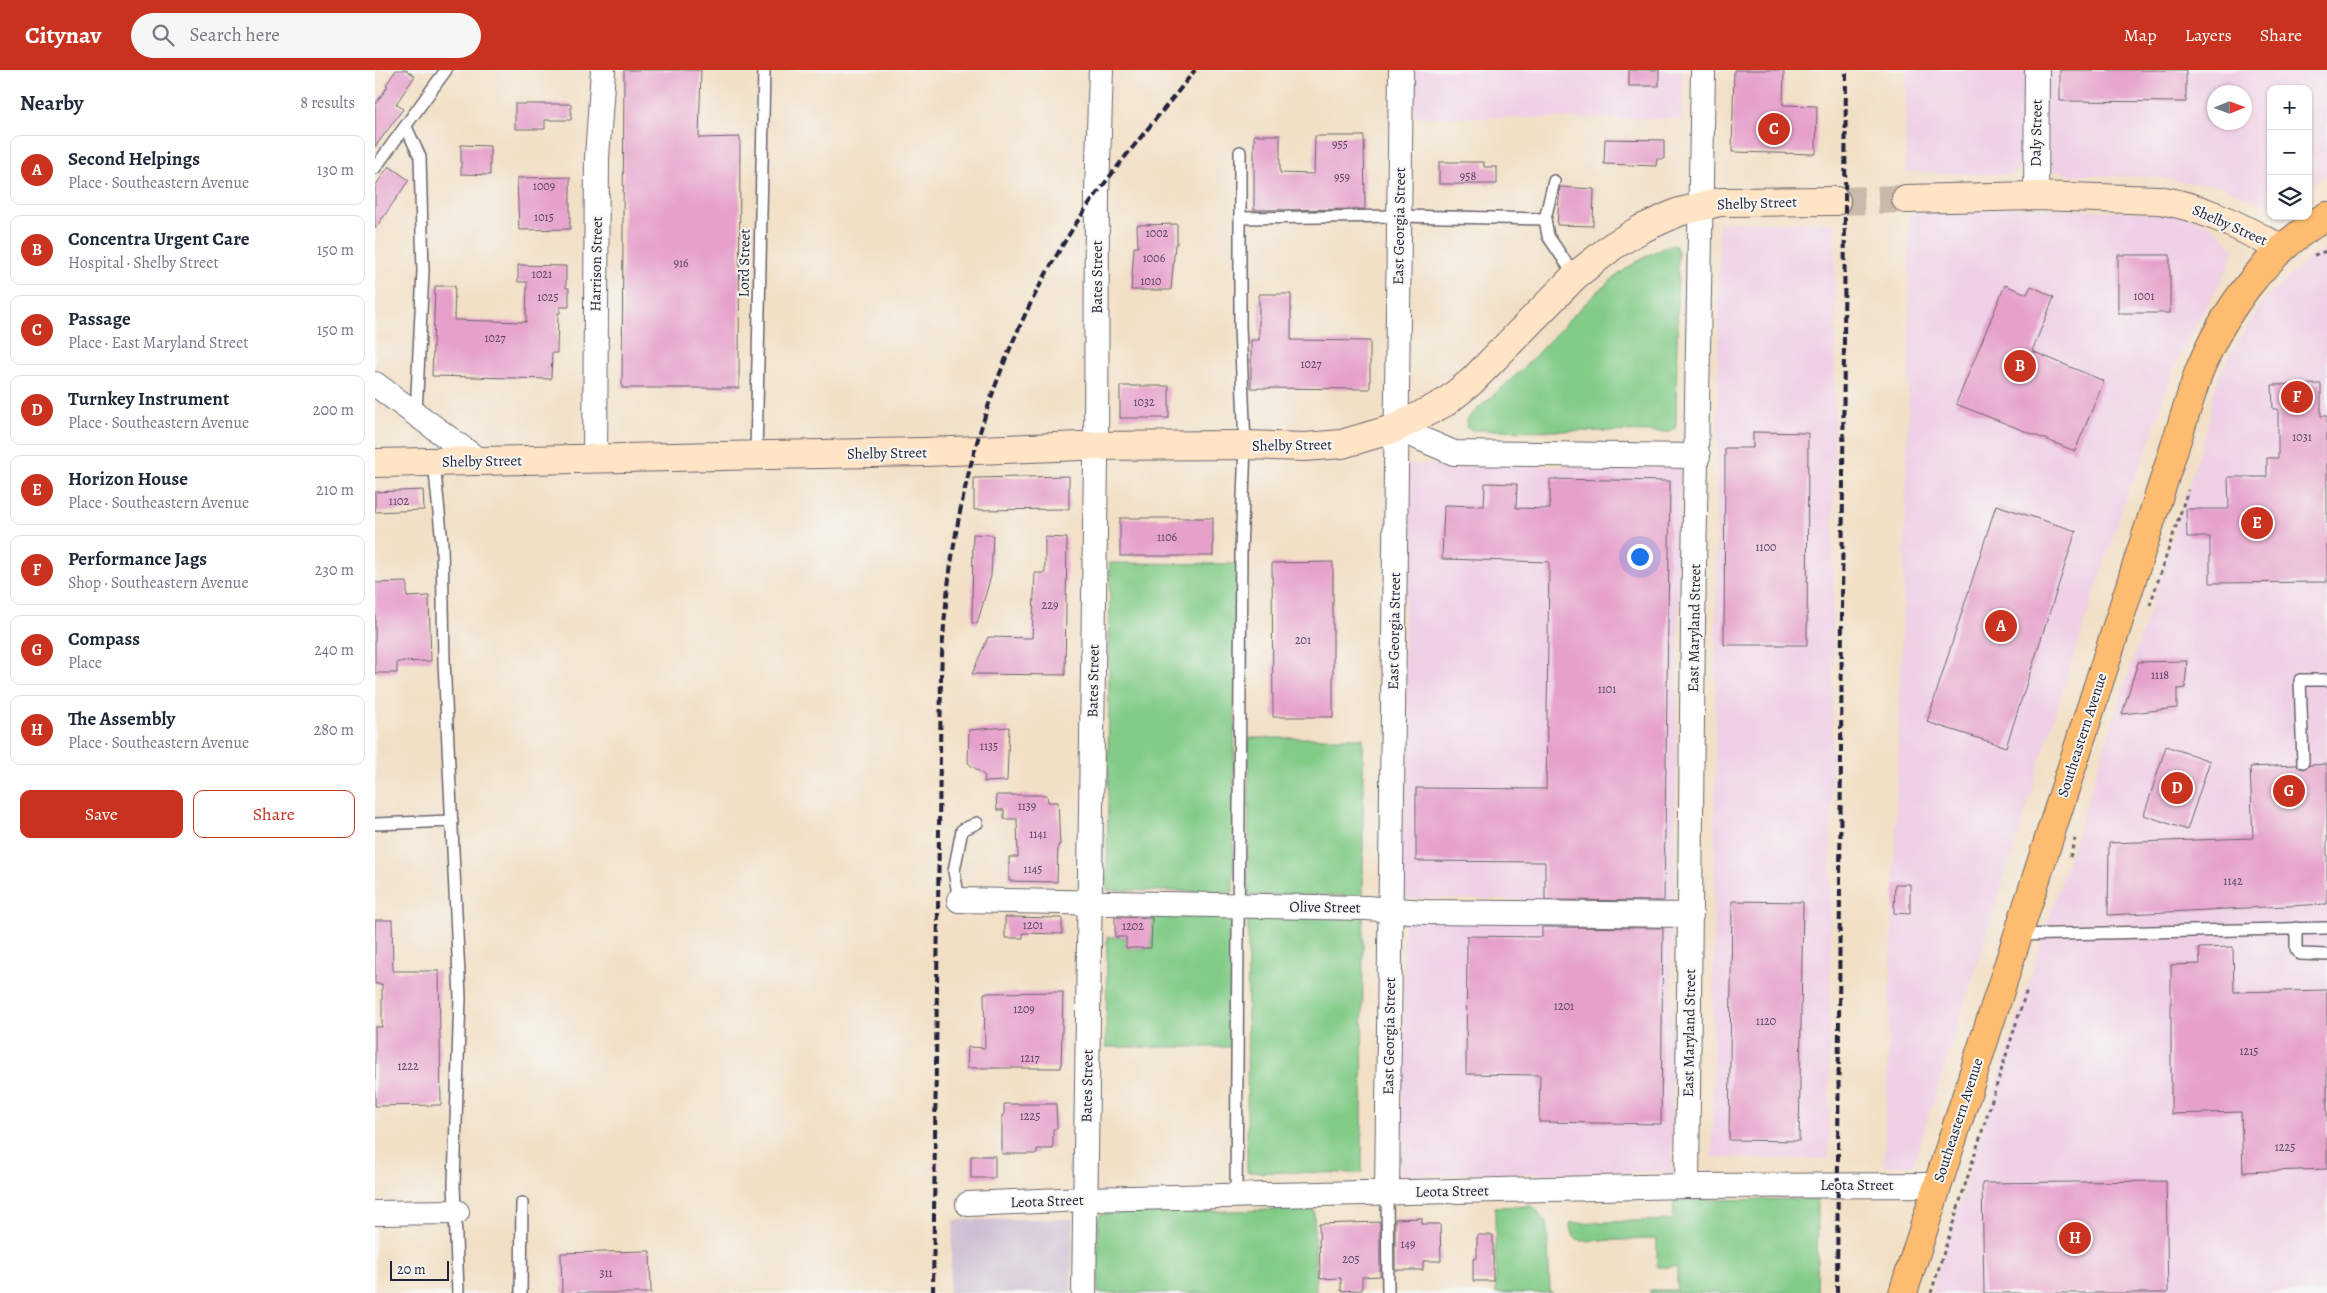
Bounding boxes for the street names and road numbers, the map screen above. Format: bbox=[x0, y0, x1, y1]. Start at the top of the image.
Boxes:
street label: Daly Street bbox=[2025, 99, 2047, 167]
street label: East Georgia Street bbox=[1388, 167, 1410, 285]
street label: Shelby Street bbox=[1717, 192, 1797, 214]
street label: Shelby Street bbox=[2189, 200, 2271, 250]
street label: Harrison Street bbox=[585, 216, 607, 312]
street label: Lord Street bbox=[733, 228, 755, 297]
street label: Bates Street bbox=[1087, 240, 1107, 314]
street label: Shelby Street bbox=[1252, 434, 1332, 456]
street label: Shelby Street bbox=[847, 442, 927, 464]
street label: Shelby Street bbox=[442, 450, 522, 472]
street label: East Maryland Street bbox=[1683, 564, 1705, 692]
street label: East Georgia Street bbox=[1383, 572, 1405, 690]
street label: Bates Street bbox=[1082, 644, 1104, 718]
street label: Southeastern Avenue bbox=[2053, 670, 2112, 800]
street label: Olive Street bbox=[1289, 896, 1361, 918]
street label: East Maryland Street bbox=[1678, 969, 1700, 1097]
street label: East Georgia Street bbox=[1378, 977, 1400, 1095]
street label: Bates Street bbox=[1076, 1049, 1098, 1123]
street label: Southeastern Avenue bbox=[1929, 1055, 1988, 1185]
street label: Leota Street bbox=[1820, 1175, 1894, 1195]
street label: Leota Street bbox=[1415, 1180, 1489, 1202]
street label: Leota Street bbox=[1010, 1190, 1084, 1212]

